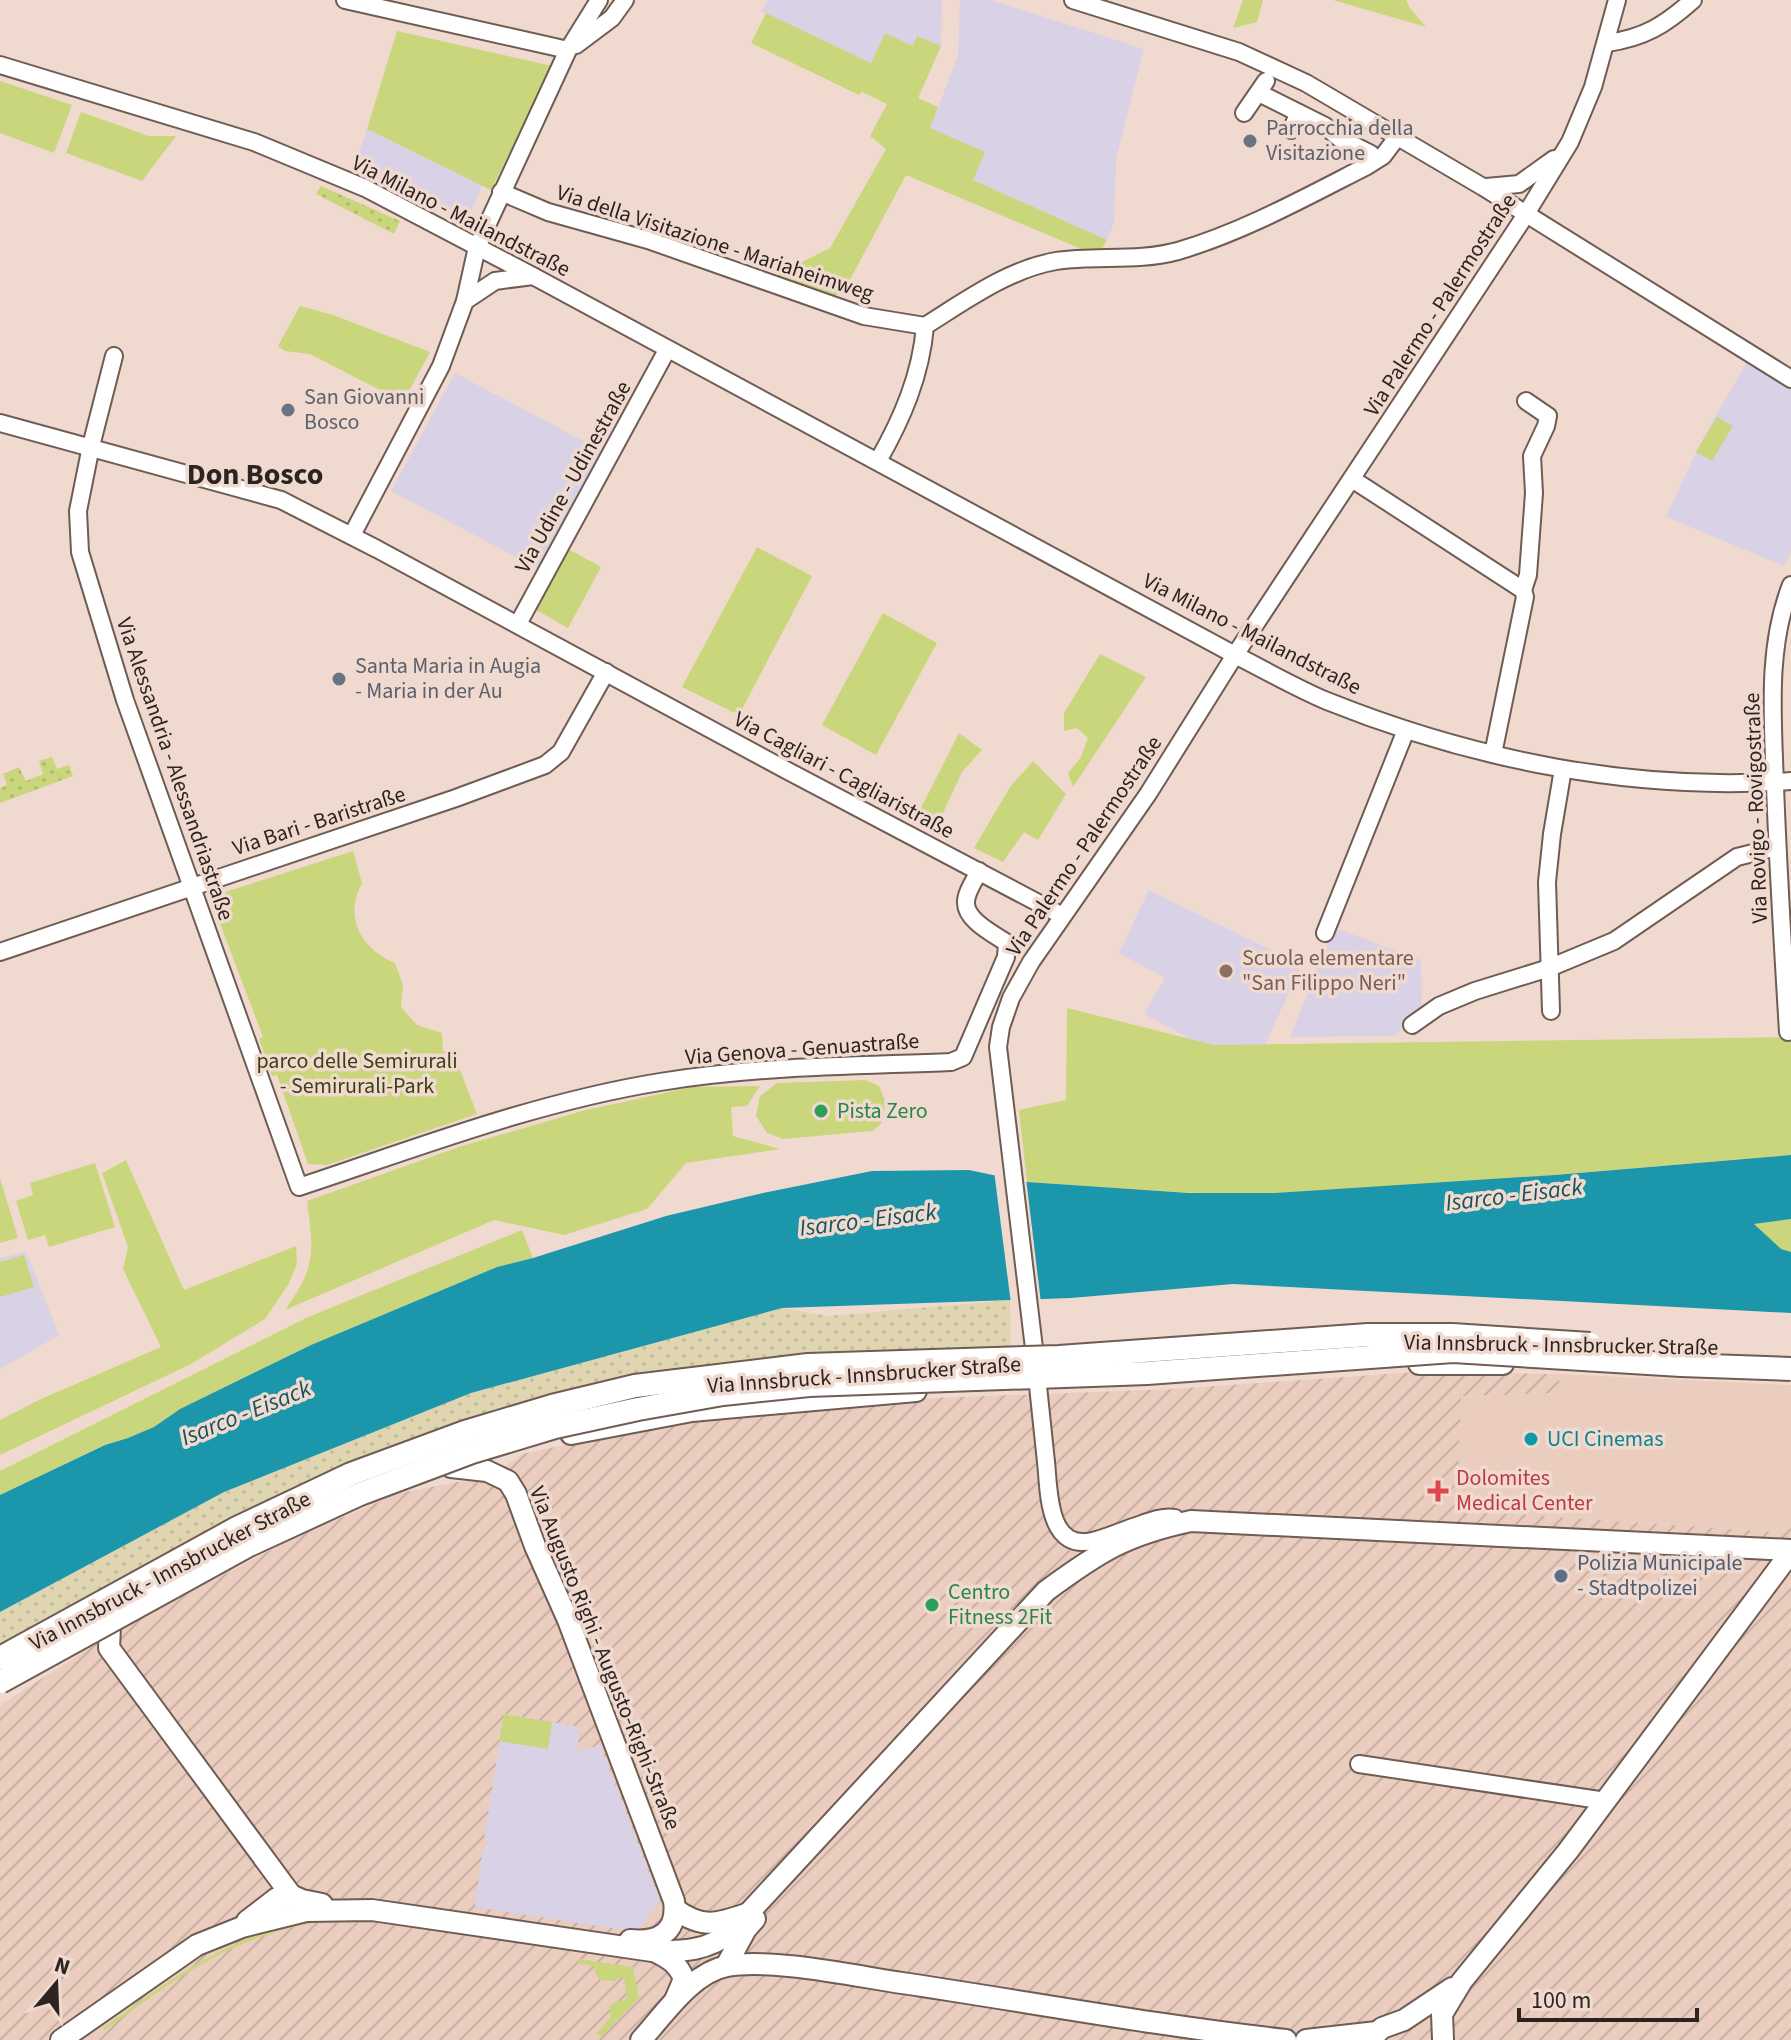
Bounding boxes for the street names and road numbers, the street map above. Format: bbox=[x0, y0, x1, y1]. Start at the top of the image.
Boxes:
street label: Via Milano - Mailandstraße bbox=[346, 147, 576, 285]
street label: Via della Visitazione - Mariaheimweg bbox=[552, 176, 878, 310]
street label: Via Palermo - Palermostraße bbox=[1356, 187, 1524, 423]
street label: Via Udine - Udinestraße bbox=[507, 375, 639, 579]
street label: Via Milano - Mailandstraße bbox=[1137, 565, 1367, 703]
street label: Via Alessandria - Alessandriastraße bbox=[108, 613, 242, 925]
street label: Via Rovigo - Rovigostraße bbox=[1736, 692, 1776, 924]
street label: Via Cagliari - Cagliaristraße bbox=[728, 703, 960, 847]
street label: Via Palermo - Palermostraße bbox=[998, 729, 1170, 963]
street label: Via Bari - Baristraße bbox=[228, 778, 410, 864]
street label: Via Genova - Genuastraße bbox=[684, 1025, 920, 1073]
street label: Via Innsbruck - Innsbrucker Straße bbox=[1404, 1326, 1719, 1364]
street label: Via Innsbruck - Innsbrucker Straße bbox=[706, 1348, 1022, 1402]
street label: Via Augusto Righi - Augusto-Righi-Straße bbox=[521, 1481, 689, 1835]
street label: Via Innsbruck - Innsbrucker Straße bbox=[24, 1483, 316, 1659]

